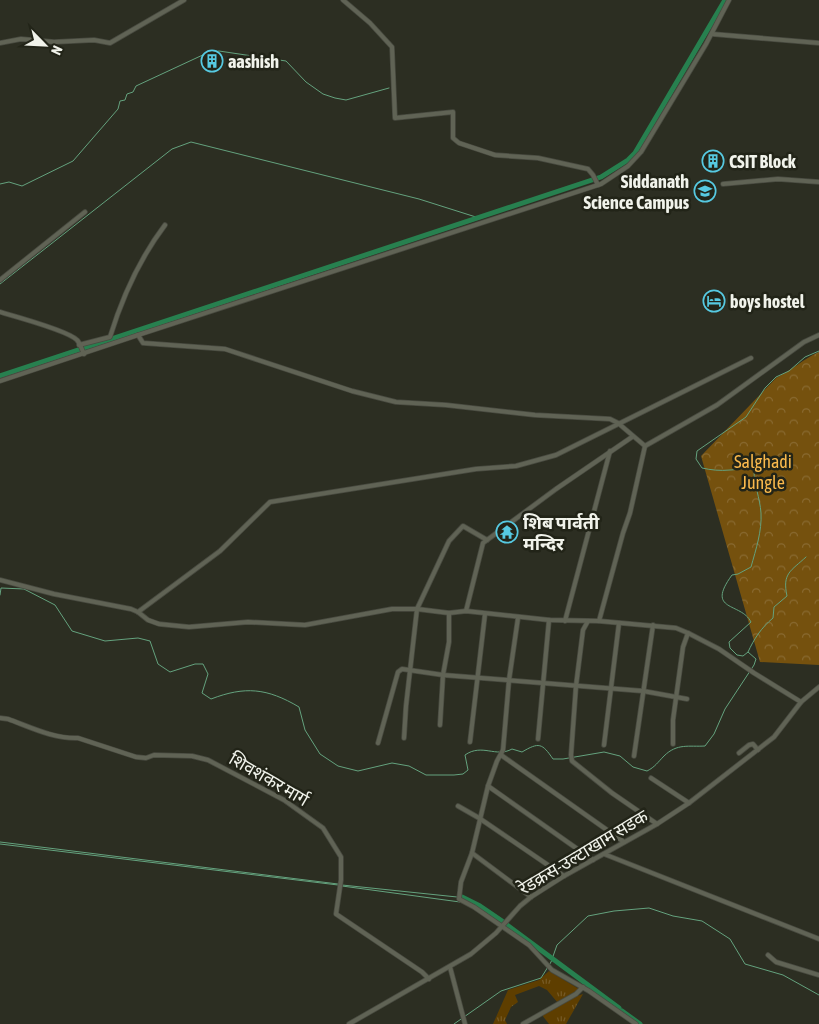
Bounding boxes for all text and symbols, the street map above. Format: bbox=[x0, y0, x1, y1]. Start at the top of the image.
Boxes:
north arrow bbox=[20, 20, 70, 70]
text: N bbox=[48, 43, 66, 57]
building icon: aashish bbox=[200, 49, 224, 73]
place label: aashish bbox=[228, 51, 279, 72]
building icon: CSIT Block bbox=[701, 149, 725, 173]
place label: CSIT Block bbox=[729, 151, 797, 172]
place label: Siddanath Science Campus bbox=[583, 171, 690, 213]
school or university icon: Siddanath Science Campus bbox=[693, 179, 717, 203]
hotel icon: boys hostel bbox=[702, 289, 726, 313]
place label: boys hostel bbox=[730, 291, 805, 312]
park label: Salghadi Jungle bbox=[734, 451, 792, 493]
place label: शिब पार्वती मन्दिर bbox=[523, 512, 600, 554]
temple icon: शिब पार्वती मन्दिर bbox=[495, 520, 519, 544]
street label: शिवशंकर मार्ग bbox=[225, 748, 313, 811]
street label: रेडक्रस-उल्टाखाम सडक bbox=[514, 804, 652, 899]

